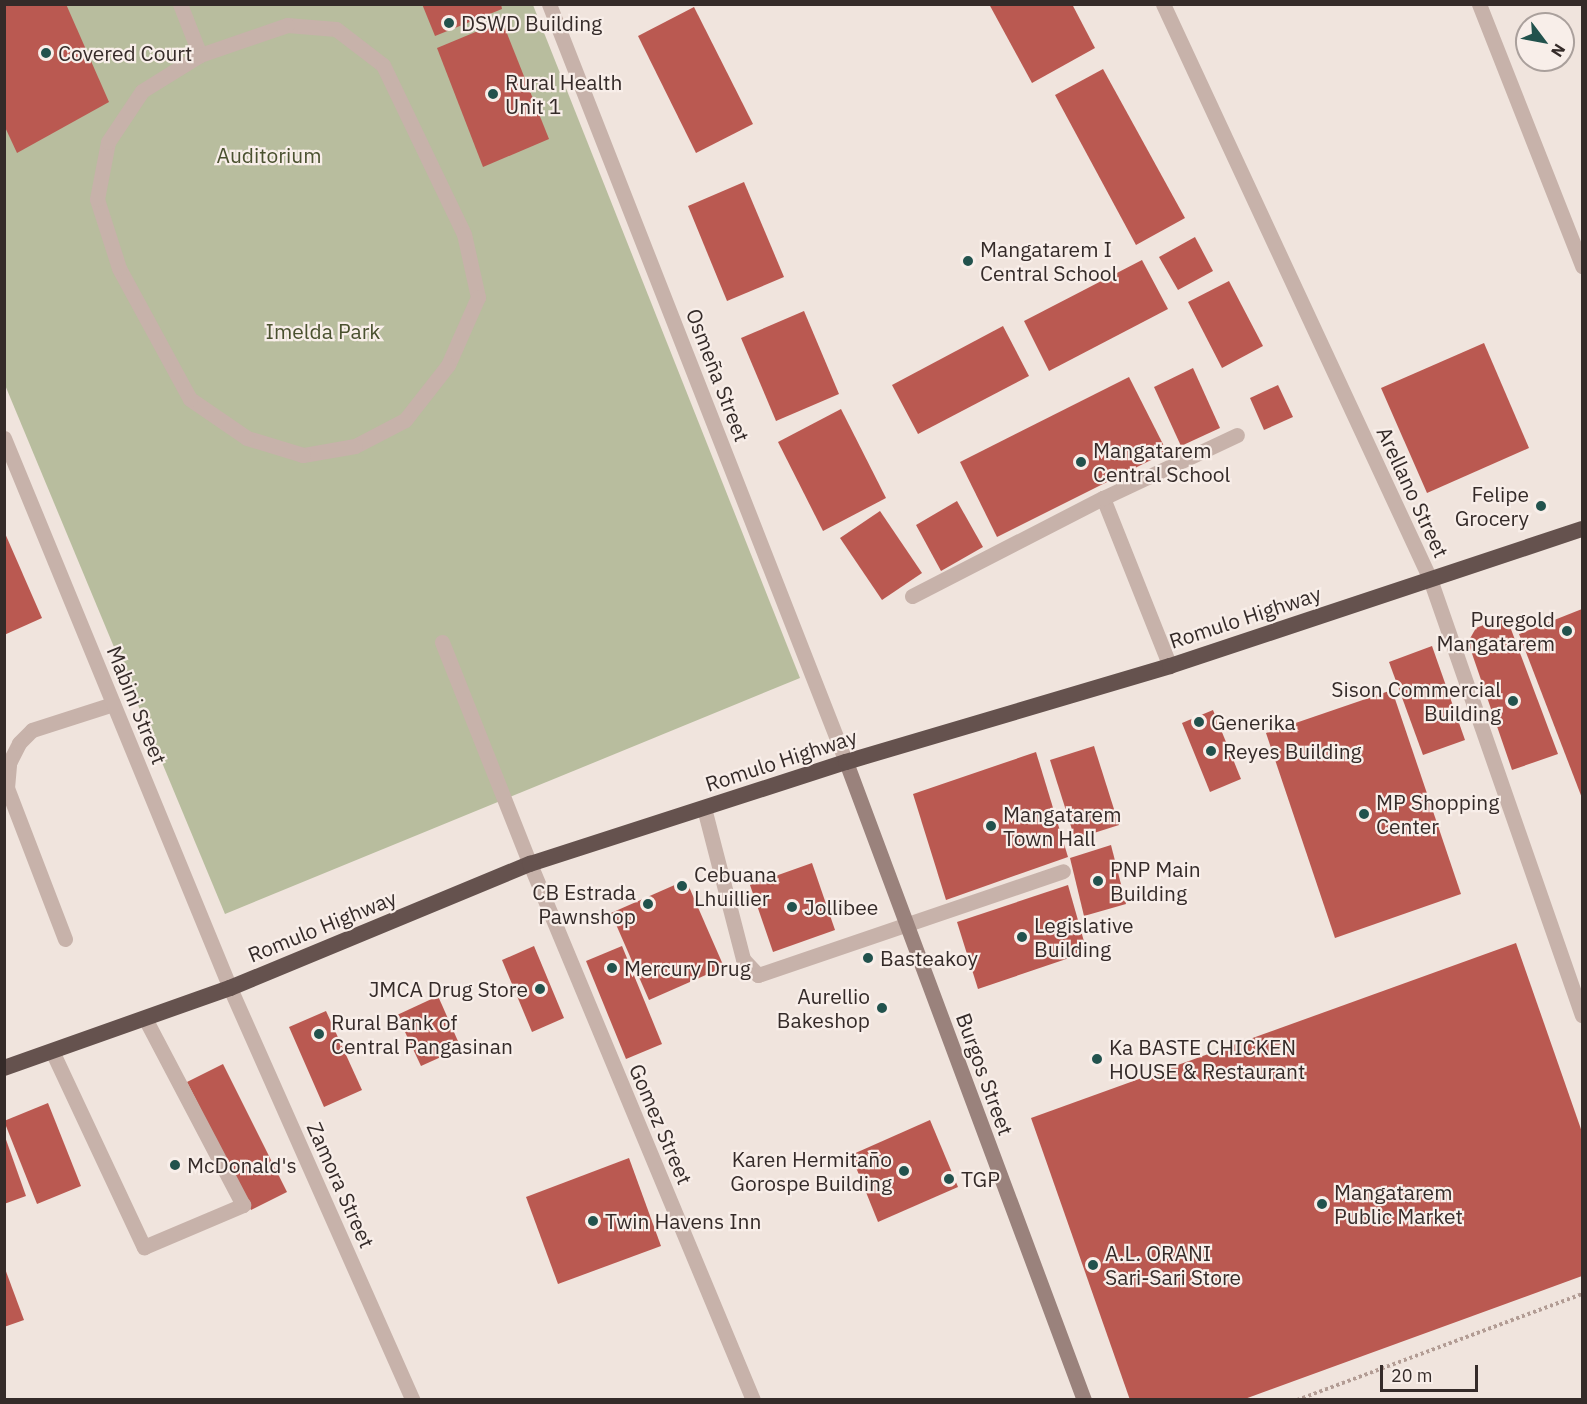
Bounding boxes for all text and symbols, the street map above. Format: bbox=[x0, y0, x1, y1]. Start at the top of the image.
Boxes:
place label: DSWD Building bbox=[461, 10, 602, 36]
north arrow bbox=[1515, 12, 1575, 72]
marker: DSWD Building bbox=[442, 16, 456, 30]
place label: Covered Court bbox=[58, 40, 192, 66]
text: N bbox=[1547, 40, 1570, 61]
marker: Covered Court bbox=[39, 46, 53, 60]
place label: Rural Health Unit 1 bbox=[505, 69, 622, 119]
marker: Rural Health Unit 1 bbox=[486, 87, 500, 101]
park label: Auditorium bbox=[216, 142, 322, 168]
place label: Mangatarem I Central School bbox=[980, 236, 1117, 286]
marker: Mangatarem I Central School bbox=[961, 254, 975, 268]
street label: Osmeña Street bbox=[681, 305, 755, 445]
park label: Imelda Park bbox=[266, 318, 380, 344]
street label: Arellano Street bbox=[1372, 423, 1454, 561]
place label: Mangatarem Central School bbox=[1093, 437, 1230, 487]
marker: Mangatarem Central School bbox=[1074, 455, 1088, 469]
place label: Felipe Grocery bbox=[1455, 481, 1529, 531]
marker: Felipe Grocery bbox=[1534, 499, 1548, 513]
street label: Romulo Highway bbox=[1166, 581, 1324, 653]
place label: Puregold Mangatarem bbox=[1437, 606, 1555, 656]
marker: Puregold Mangatarem bbox=[1560, 624, 1574, 638]
street label: Mabini Street bbox=[102, 642, 172, 768]
place label: Sison Commercial Building bbox=[1331, 676, 1501, 726]
marker: Sison Commercial Building bbox=[1506, 694, 1520, 708]
place label: Generika bbox=[1211, 709, 1296, 735]
marker: Generika bbox=[1192, 715, 1206, 729]
street label: Romulo Highway bbox=[702, 724, 860, 796]
place label: Reyes Building bbox=[1223, 738, 1362, 764]
marker: Reyes Building bbox=[1204, 744, 1218, 758]
place label: MP Shopping Center bbox=[1376, 789, 1499, 839]
place label: Mangatarem Town Hall bbox=[1003, 801, 1121, 851]
marker: MP Shopping Center bbox=[1357, 807, 1371, 821]
marker: Mangatarem Town Hall bbox=[984, 819, 998, 833]
place label: PNP Main Building bbox=[1110, 856, 1201, 906]
place label: Cebuana Lhuillier bbox=[694, 861, 777, 911]
marker: PNP Main Building bbox=[1091, 874, 1105, 888]
place label: CB Estrada Pawnshop bbox=[532, 879, 636, 929]
marker: Cebuana Lhuillier bbox=[675, 879, 689, 893]
street label: Romulo Highway bbox=[244, 885, 400, 967]
place label: Jollibee bbox=[804, 894, 878, 920]
marker: CB Estrada Pawnshop bbox=[641, 897, 655, 911]
marker: Jollibee bbox=[785, 900, 799, 914]
place label: Legislative Building bbox=[1034, 912, 1134, 962]
marker: Legislative Building bbox=[1015, 930, 1029, 944]
place label: Basteakoy bbox=[880, 945, 978, 971]
marker: Basteakoy bbox=[861, 951, 875, 965]
place label: Mercury Drug bbox=[624, 955, 751, 981]
marker: Mercury Drug bbox=[605, 961, 619, 975]
place label: JMCA Drug Store bbox=[369, 976, 528, 1002]
marker: JMCA Drug Store bbox=[533, 982, 547, 996]
place label: Aurellio Bakeshop bbox=[777, 983, 870, 1033]
marker: Aurellio Bakeshop bbox=[875, 1001, 889, 1015]
place label: Rural Bank of Central Pangasinan bbox=[331, 1009, 513, 1059]
street label: Burgos Street bbox=[951, 1009, 1019, 1139]
marker: Rural Bank of Central Pangasinan bbox=[312, 1027, 326, 1041]
place label: Ka BASTE CHICKEN HOUSE & Restaurant bbox=[1109, 1034, 1305, 1084]
marker: Ka BASTE CHICKEN HOUSE & Restaurant bbox=[1090, 1052, 1104, 1066]
street label: Gomez Street bbox=[624, 1060, 698, 1188]
street label: Zamora Street bbox=[302, 1118, 380, 1252]
place label: Karen Hermitaño Gorospe Building bbox=[730, 1146, 892, 1196]
place label: McDonald's bbox=[187, 1152, 297, 1178]
marker: McDonald's bbox=[168, 1158, 182, 1172]
marker: Karen Hermitaño Gorospe Building bbox=[897, 1164, 911, 1178]
place label: TGP bbox=[961, 1166, 1000, 1192]
marker: TGP bbox=[942, 1172, 956, 1186]
place label: Mangatarem Public Market bbox=[1334, 1179, 1463, 1229]
marker: Mangatarem Public Market bbox=[1315, 1197, 1329, 1211]
place label: Twin Havens Inn bbox=[605, 1208, 761, 1234]
marker: Twin Havens Inn bbox=[586, 1214, 600, 1228]
place label: A.L. ORANI Sari-Sari Store bbox=[1105, 1240, 1241, 1290]
marker: A.L. ORANI Sari-Sari Store bbox=[1086, 1258, 1100, 1272]
scale bar bbox=[1383, 1353, 1480, 1391]
text: 20 m bbox=[1391, 1364, 1433, 1387]

